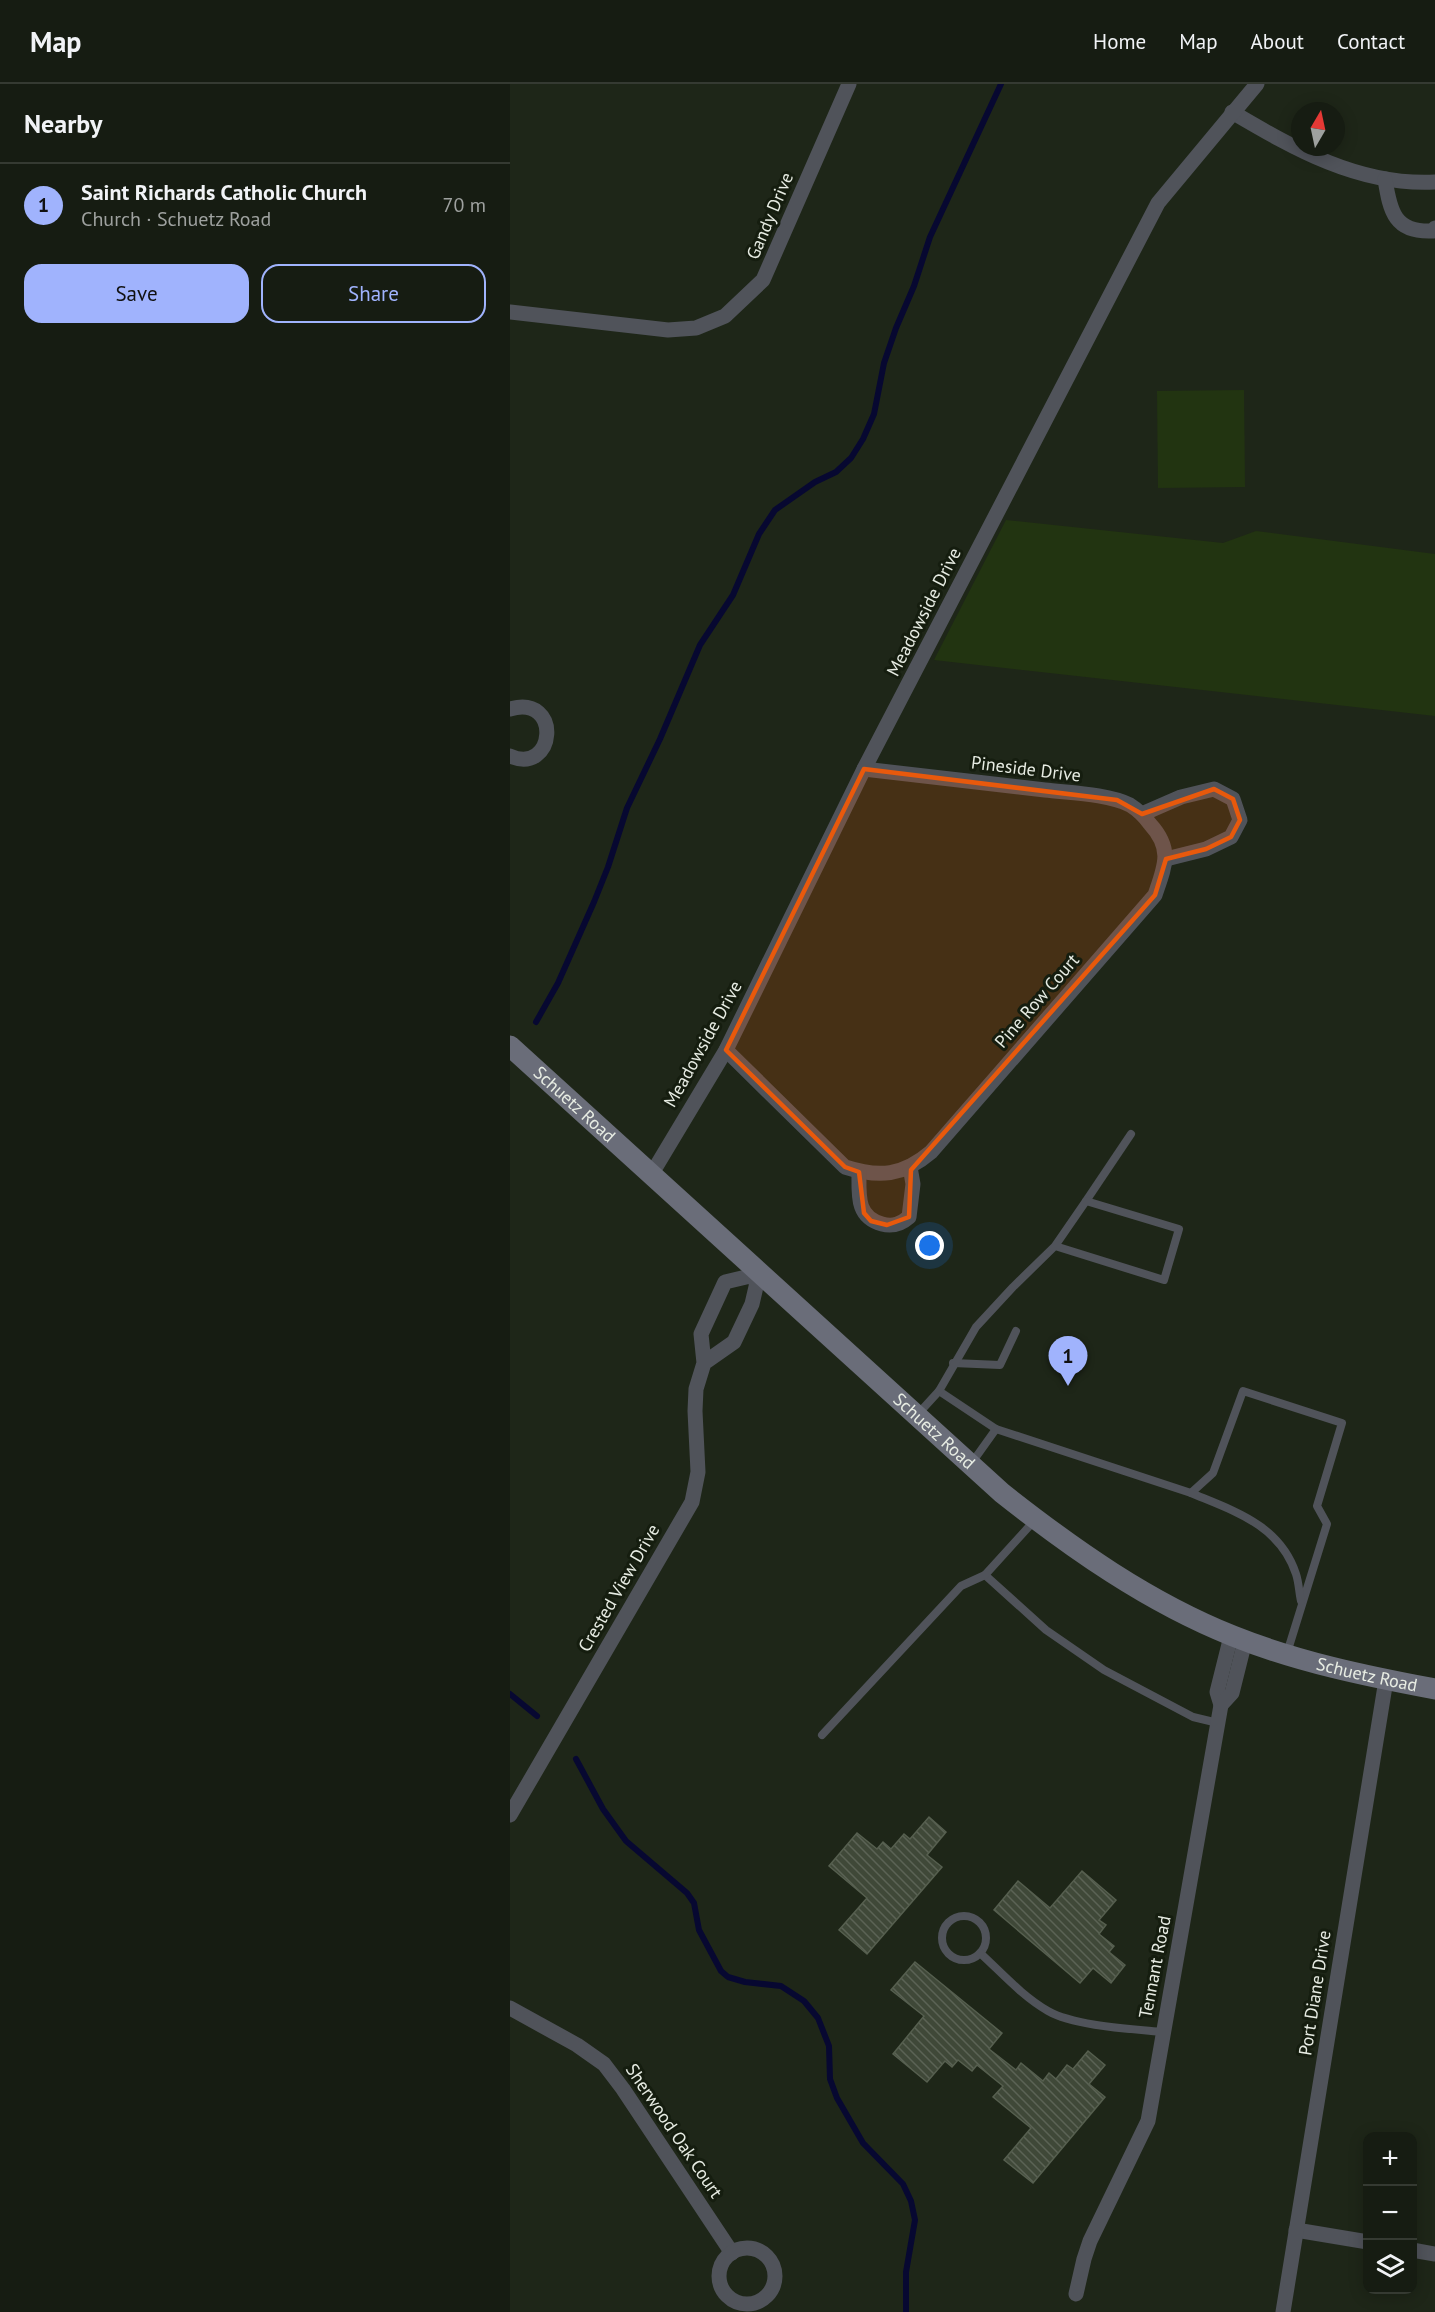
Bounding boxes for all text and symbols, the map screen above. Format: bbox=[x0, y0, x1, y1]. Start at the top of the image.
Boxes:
text: Map bbox=[30, 23, 81, 60]
text: Home bbox=[1093, 28, 1146, 55]
text: Map bbox=[1179, 28, 1218, 55]
text: About bbox=[1251, 28, 1304, 55]
text: Contact bbox=[1337, 28, 1405, 55]
north arrow bbox=[1291, 102, 1345, 156]
text: Nearby bbox=[24, 107, 102, 140]
street label: Gandy Drive bbox=[741, 169, 798, 263]
text: Saint Richards Catholic Church bbox=[81, 178, 367, 206]
text: 1 bbox=[38, 192, 49, 218]
text: 70 m bbox=[443, 192, 486, 218]
text: Church · Schuetz Road bbox=[81, 206, 271, 232]
button: Save bbox=[24, 264, 249, 323]
button: Share bbox=[261, 264, 486, 323]
street label: Meadowside Drive bbox=[881, 544, 966, 680]
street label: Pineside Drive bbox=[970, 750, 1082, 787]
street label: Pine Row Court bbox=[989, 949, 1084, 1052]
street label: Meadowside Drive bbox=[658, 976, 747, 1111]
street label: Schuetz Road bbox=[529, 1061, 621, 1147]
your location bbox=[915, 1231, 944, 1260]
pin: 1 bbox=[1048, 1336, 1088, 1386]
street label: Schuetz Road bbox=[889, 1388, 980, 1474]
street label: Crested View Drive bbox=[573, 1520, 664, 1656]
street label: Schuetz Road bbox=[1314, 1652, 1420, 1696]
street label: Tennant Road bbox=[1133, 1914, 1176, 2020]
street label: Port Diane Drive bbox=[1293, 1929, 1336, 2057]
street label: Sherwood Oak Court bbox=[621, 2059, 728, 2202]
map controls bbox=[1363, 2132, 1417, 2294]
button: + bbox=[1363, 2132, 1417, 2186]
button: − bbox=[1363, 2186, 1417, 2240]
button: layers bbox=[1363, 2240, 1417, 2294]

